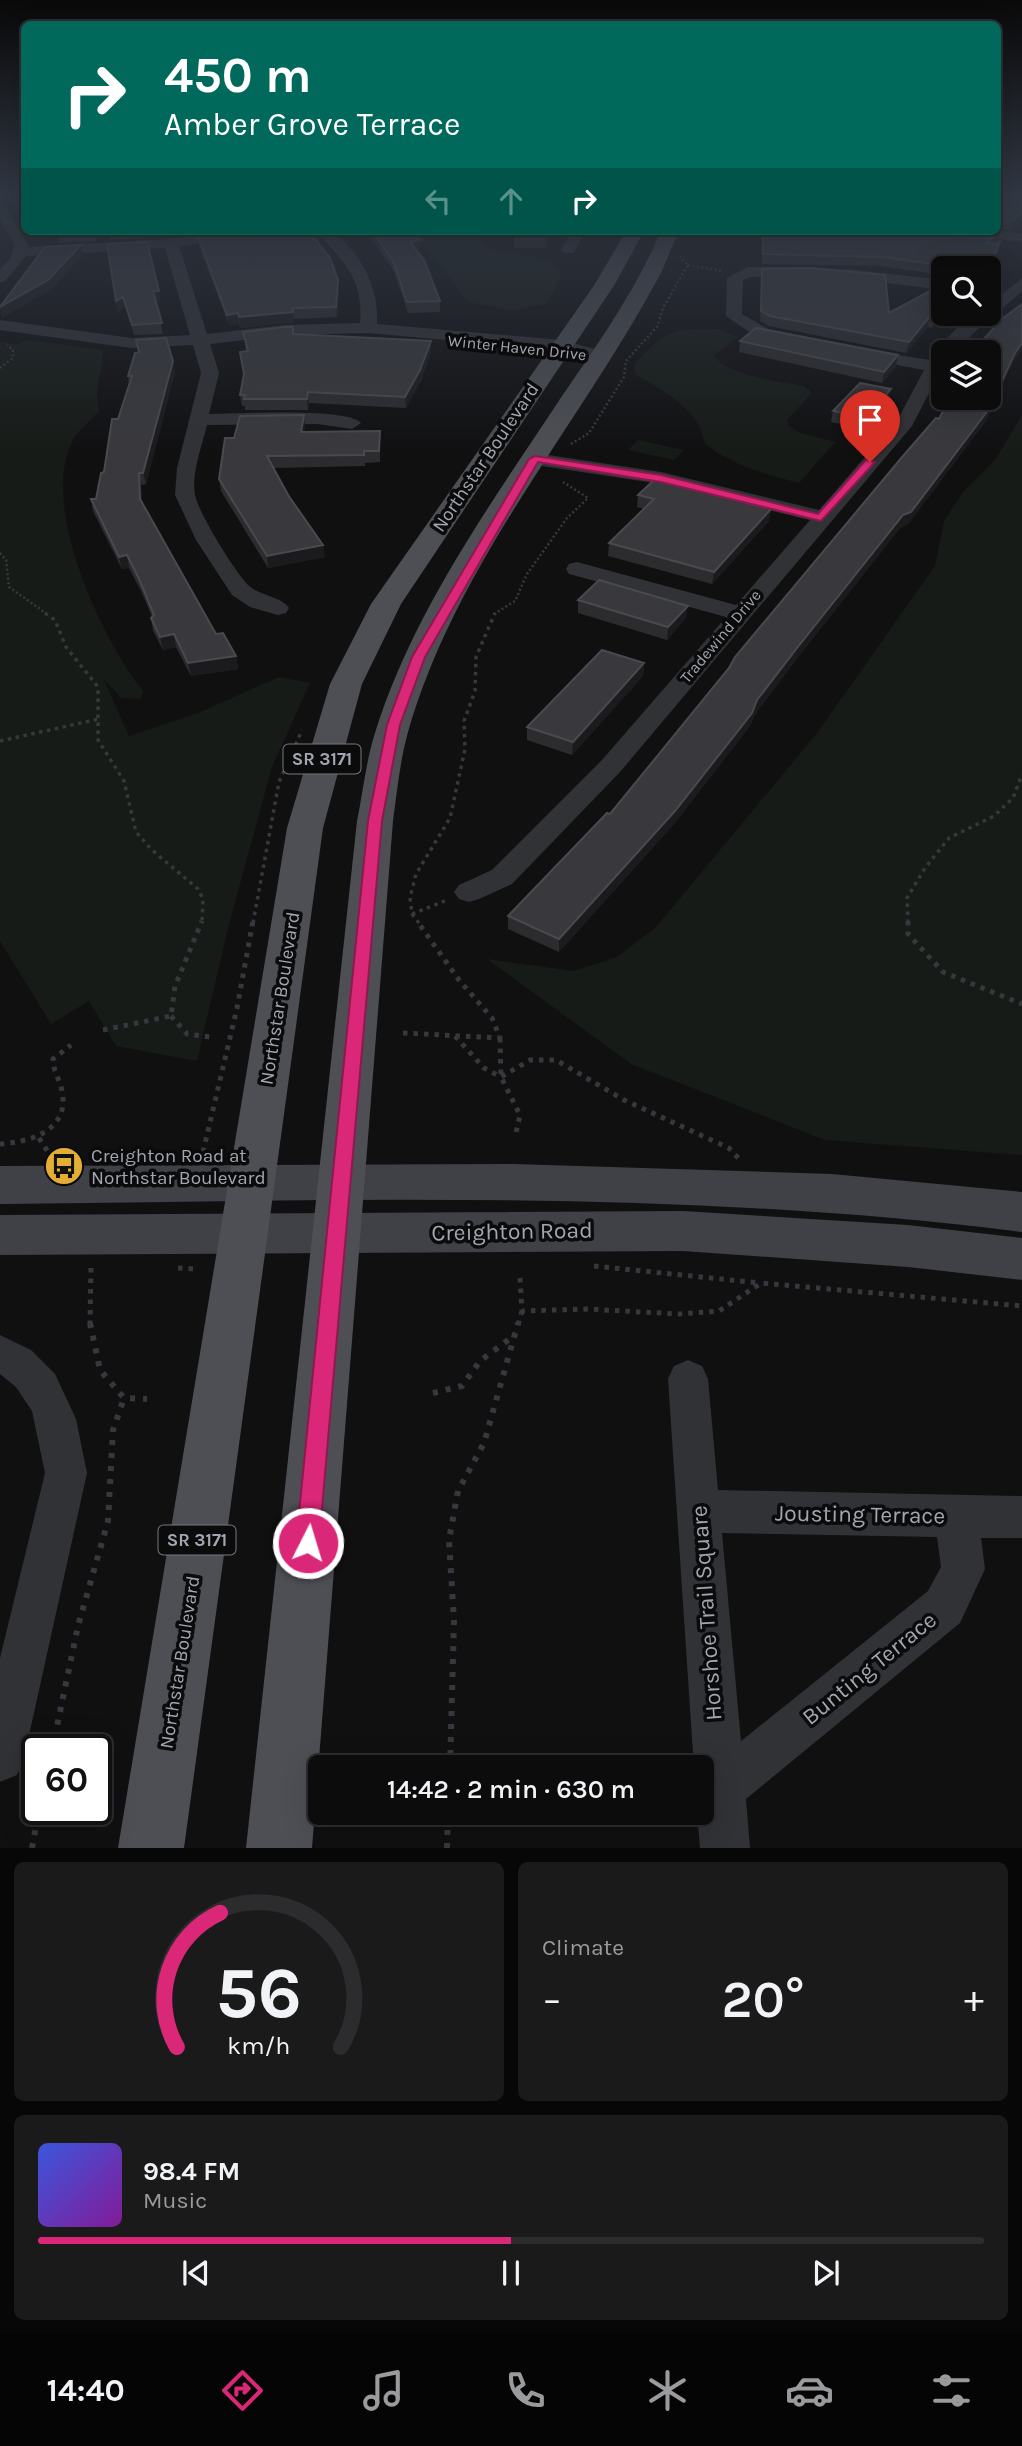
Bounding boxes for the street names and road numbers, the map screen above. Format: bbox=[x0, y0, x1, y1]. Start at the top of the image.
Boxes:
street label: Winter Haven Drive bbox=[447, 331, 587, 364]
street label: Northstar Boulevard bbox=[428, 379, 544, 536]
street label: Tradewind Drive bbox=[676, 586, 765, 687]
road number: SR 3171 bbox=[284, 744, 360, 774]
street label: Northstar Boulevard bbox=[255, 910, 305, 1086]
street label: Creighton Road bbox=[431, 1217, 593, 1246]
street label: Jousting Terrace bbox=[775, 1500, 945, 1529]
street label: Horshoe Trail Square bbox=[686, 1504, 727, 1721]
road number: SR 3171 bbox=[158, 1526, 235, 1554]
street label: Northstar Boulevard bbox=[155, 1574, 205, 1750]
street label: Bunting Terrace bbox=[797, 1606, 942, 1731]

